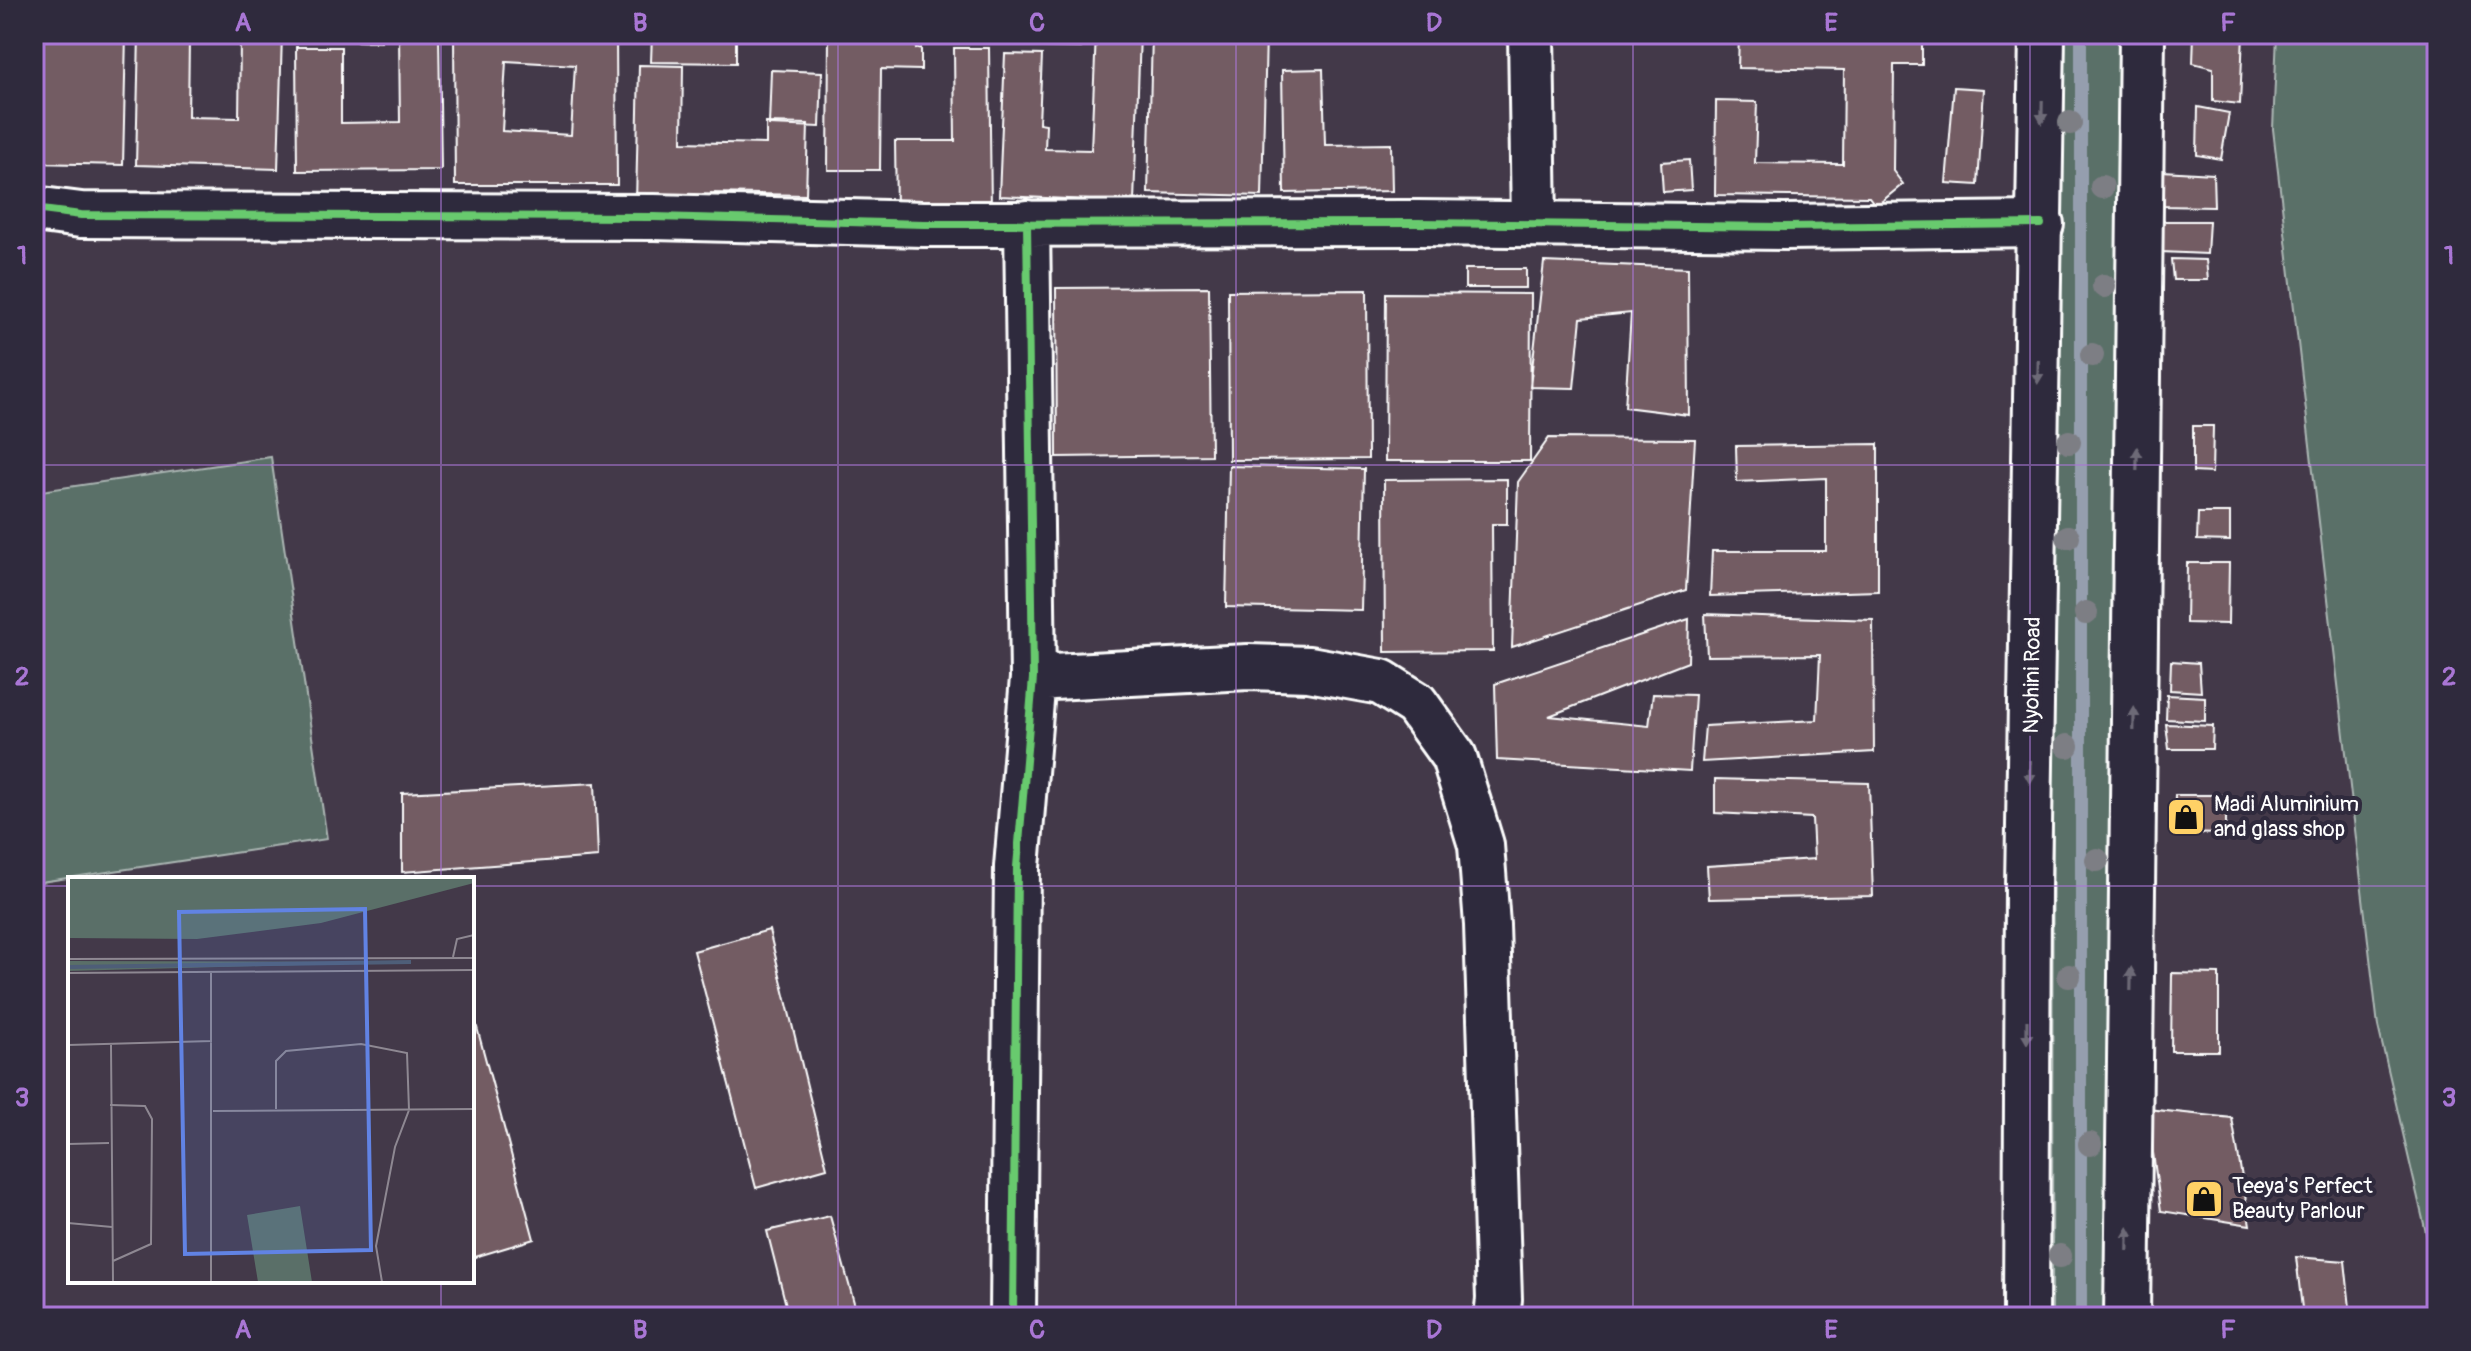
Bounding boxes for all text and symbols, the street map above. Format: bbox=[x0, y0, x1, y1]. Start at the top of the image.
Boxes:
text: A bbox=[235, 7, 252, 39]
text: B bbox=[633, 7, 647, 39]
text: C bbox=[1029, 7, 1045, 39]
text: D bbox=[1426, 7, 1442, 39]
text: E bbox=[1824, 7, 1838, 39]
text: F bbox=[2220, 7, 2236, 39]
one-way arrow bbox=[2036, 100, 2048, 125]
text: 1 bbox=[17, 240, 27, 272]
text: 1 bbox=[2444, 240, 2454, 272]
one-way arrow bbox=[2032, 360, 2044, 385]
one-way arrow bbox=[2130, 446, 2143, 471]
street label: Nyohini Road bbox=[2017, 616, 2047, 734]
text: 2 bbox=[15, 661, 29, 693]
text: 2 bbox=[2442, 661, 2456, 693]
one-way arrow bbox=[2127, 706, 2140, 731]
one-way arrow bbox=[2024, 760, 2036, 785]
place label: Madi Aluminium and glass shop bbox=[2214, 790, 2359, 843]
shop icon: Madi Aluminium and glass shop bbox=[2165, 796, 2207, 838]
inset map bbox=[68, 877, 474, 1283]
one-way arrow bbox=[2125, 966, 2137, 991]
one-way arrow bbox=[2021, 1020, 2033, 1045]
text: 3 bbox=[15, 1082, 29, 1114]
text: 3 bbox=[2442, 1082, 2456, 1114]
place label: Teeya's Perfect Beauty Parlour bbox=[2232, 1172, 2373, 1225]
shop icon: Teeya's Perfect Beauty Parlour bbox=[2183, 1178, 2225, 1220]
one-way arrow bbox=[2122, 1226, 2134, 1251]
text: A bbox=[235, 1314, 252, 1346]
text: B bbox=[633, 1314, 647, 1346]
text: C bbox=[1029, 1314, 1045, 1346]
text: D bbox=[1426, 1314, 1442, 1346]
text: E bbox=[1824, 1314, 1838, 1346]
text: F bbox=[2220, 1314, 2236, 1346]

